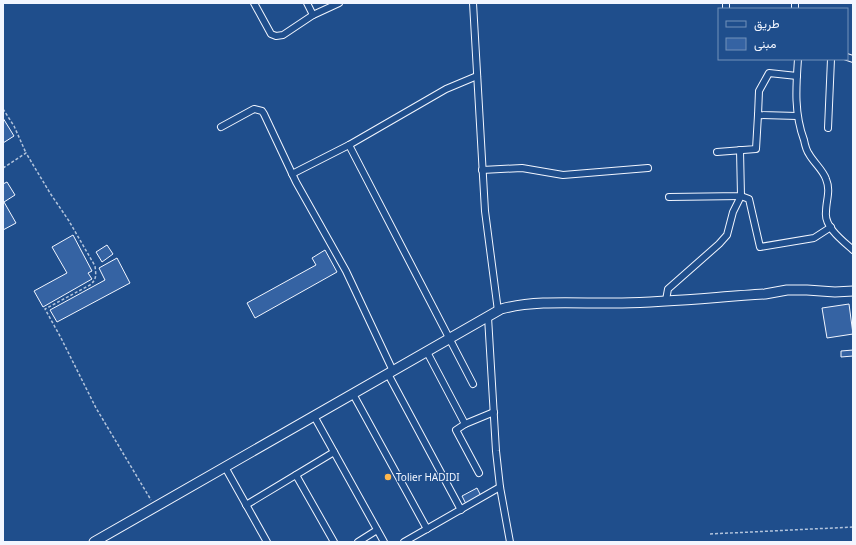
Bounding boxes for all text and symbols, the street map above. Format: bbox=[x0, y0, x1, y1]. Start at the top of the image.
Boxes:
legend bbox=[718, 8, 848, 60]
text: طريق bbox=[754, 15, 780, 32]
text: مبنى bbox=[754, 35, 776, 52]
place label: Tolier HADIDI bbox=[396, 470, 460, 484]
marker: Tolier HADIDI bbox=[383, 472, 393, 482]

